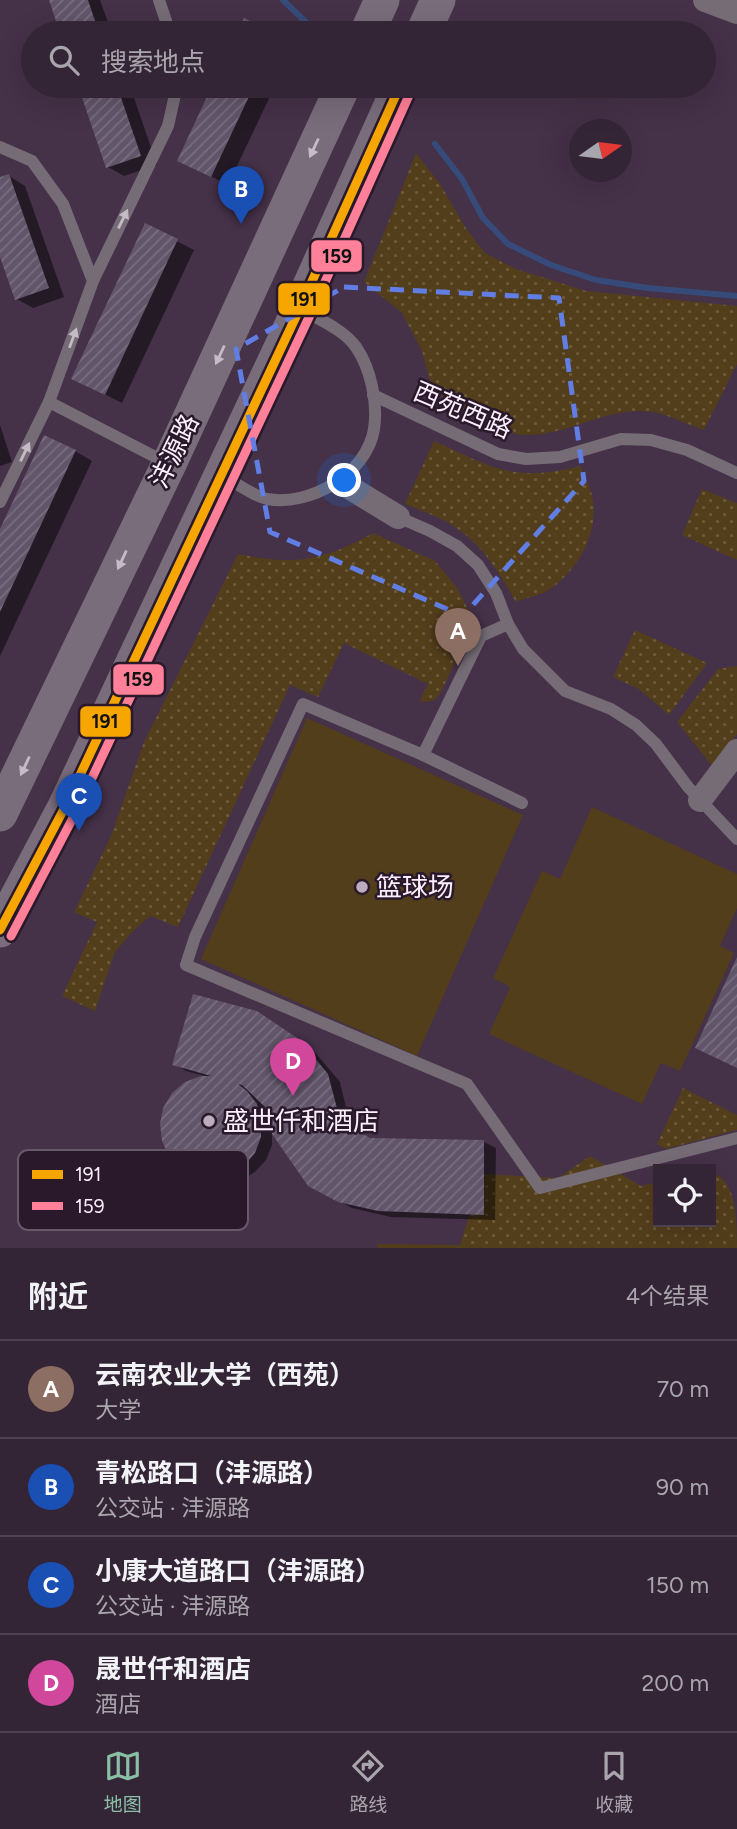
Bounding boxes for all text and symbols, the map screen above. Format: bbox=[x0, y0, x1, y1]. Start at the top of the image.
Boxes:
search box bbox=[21, 21, 716, 98]
icon: search bbox=[45, 41, 83, 79]
text: 搜索地点 bbox=[101, 46, 205, 78]
north arrow bbox=[569, 119, 632, 182]
one-way arrow bbox=[309, 138, 320, 158]
pin: B bbox=[218, 166, 264, 224]
one-way arrow bbox=[118, 209, 129, 230]
line badge: 159 bbox=[310, 239, 363, 273]
text: 159 bbox=[322, 245, 352, 268]
line badge: 191 bbox=[277, 282, 331, 316]
text: 191 bbox=[290, 288, 318, 311]
one-way arrow bbox=[67, 328, 78, 349]
one-way arrow bbox=[214, 344, 225, 365]
street label: 西苑西路 bbox=[409, 375, 517, 445]
street label: 沣源路 bbox=[143, 409, 205, 493]
one-way arrow bbox=[19, 442, 30, 462]
your location bbox=[327, 463, 361, 497]
one-way arrow bbox=[116, 550, 127, 570]
pin: A bbox=[435, 608, 481, 666]
line badge: 159 bbox=[112, 663, 165, 696]
text: 159 bbox=[123, 668, 153, 691]
line badge: 191 bbox=[79, 705, 132, 738]
text: 191 bbox=[91, 710, 119, 733]
one-way arrow bbox=[19, 755, 30, 776]
pin: C bbox=[56, 773, 102, 831]
place label: 篮球场 bbox=[376, 871, 454, 903]
marker: 篮球场 bbox=[354, 879, 370, 895]
pin: D bbox=[270, 1038, 316, 1096]
place label: 盛世仟和酒店 bbox=[223, 1105, 379, 1137]
marker: 盛世仟和酒店 bbox=[201, 1113, 217, 1129]
legend bbox=[18, 1150, 248, 1230]
text: 191 bbox=[75, 1163, 101, 1186]
map controls bbox=[653, 1164, 716, 1227]
button: locate bbox=[653, 1164, 716, 1227]
text: 159 bbox=[75, 1195, 105, 1218]
text: 附近 bbox=[28, 1278, 88, 1315]
text: 4个结果 bbox=[626, 1282, 709, 1310]
text: 云南农业大学（西苑） bbox=[95, 1359, 355, 1391]
text: A bbox=[43, 1375, 59, 1403]
text: 70 m bbox=[657, 1375, 709, 1403]
text: 大学 bbox=[95, 1396, 141, 1424]
text: 青松路口（沣源路） bbox=[95, 1457, 329, 1489]
text: B bbox=[44, 1473, 58, 1501]
text: 90 m bbox=[656, 1473, 709, 1501]
text: 公交站 · 沣源路 bbox=[95, 1494, 250, 1522]
text: 小康大道路口（沣源路） bbox=[95, 1555, 381, 1587]
text: C bbox=[43, 1571, 59, 1599]
text: 150 m bbox=[646, 1571, 709, 1599]
text: 公交站 · 沣源路 bbox=[95, 1592, 250, 1620]
text: 晟世仟和酒店 bbox=[95, 1653, 251, 1685]
text: D bbox=[43, 1669, 59, 1697]
text: 200 m bbox=[641, 1669, 709, 1697]
text: 酒店 bbox=[95, 1690, 141, 1718]
tab: 地图 bbox=[104, 1747, 142, 1816]
tab: 路线 bbox=[349, 1747, 387, 1816]
tab: 收藏 bbox=[595, 1747, 633, 1816]

